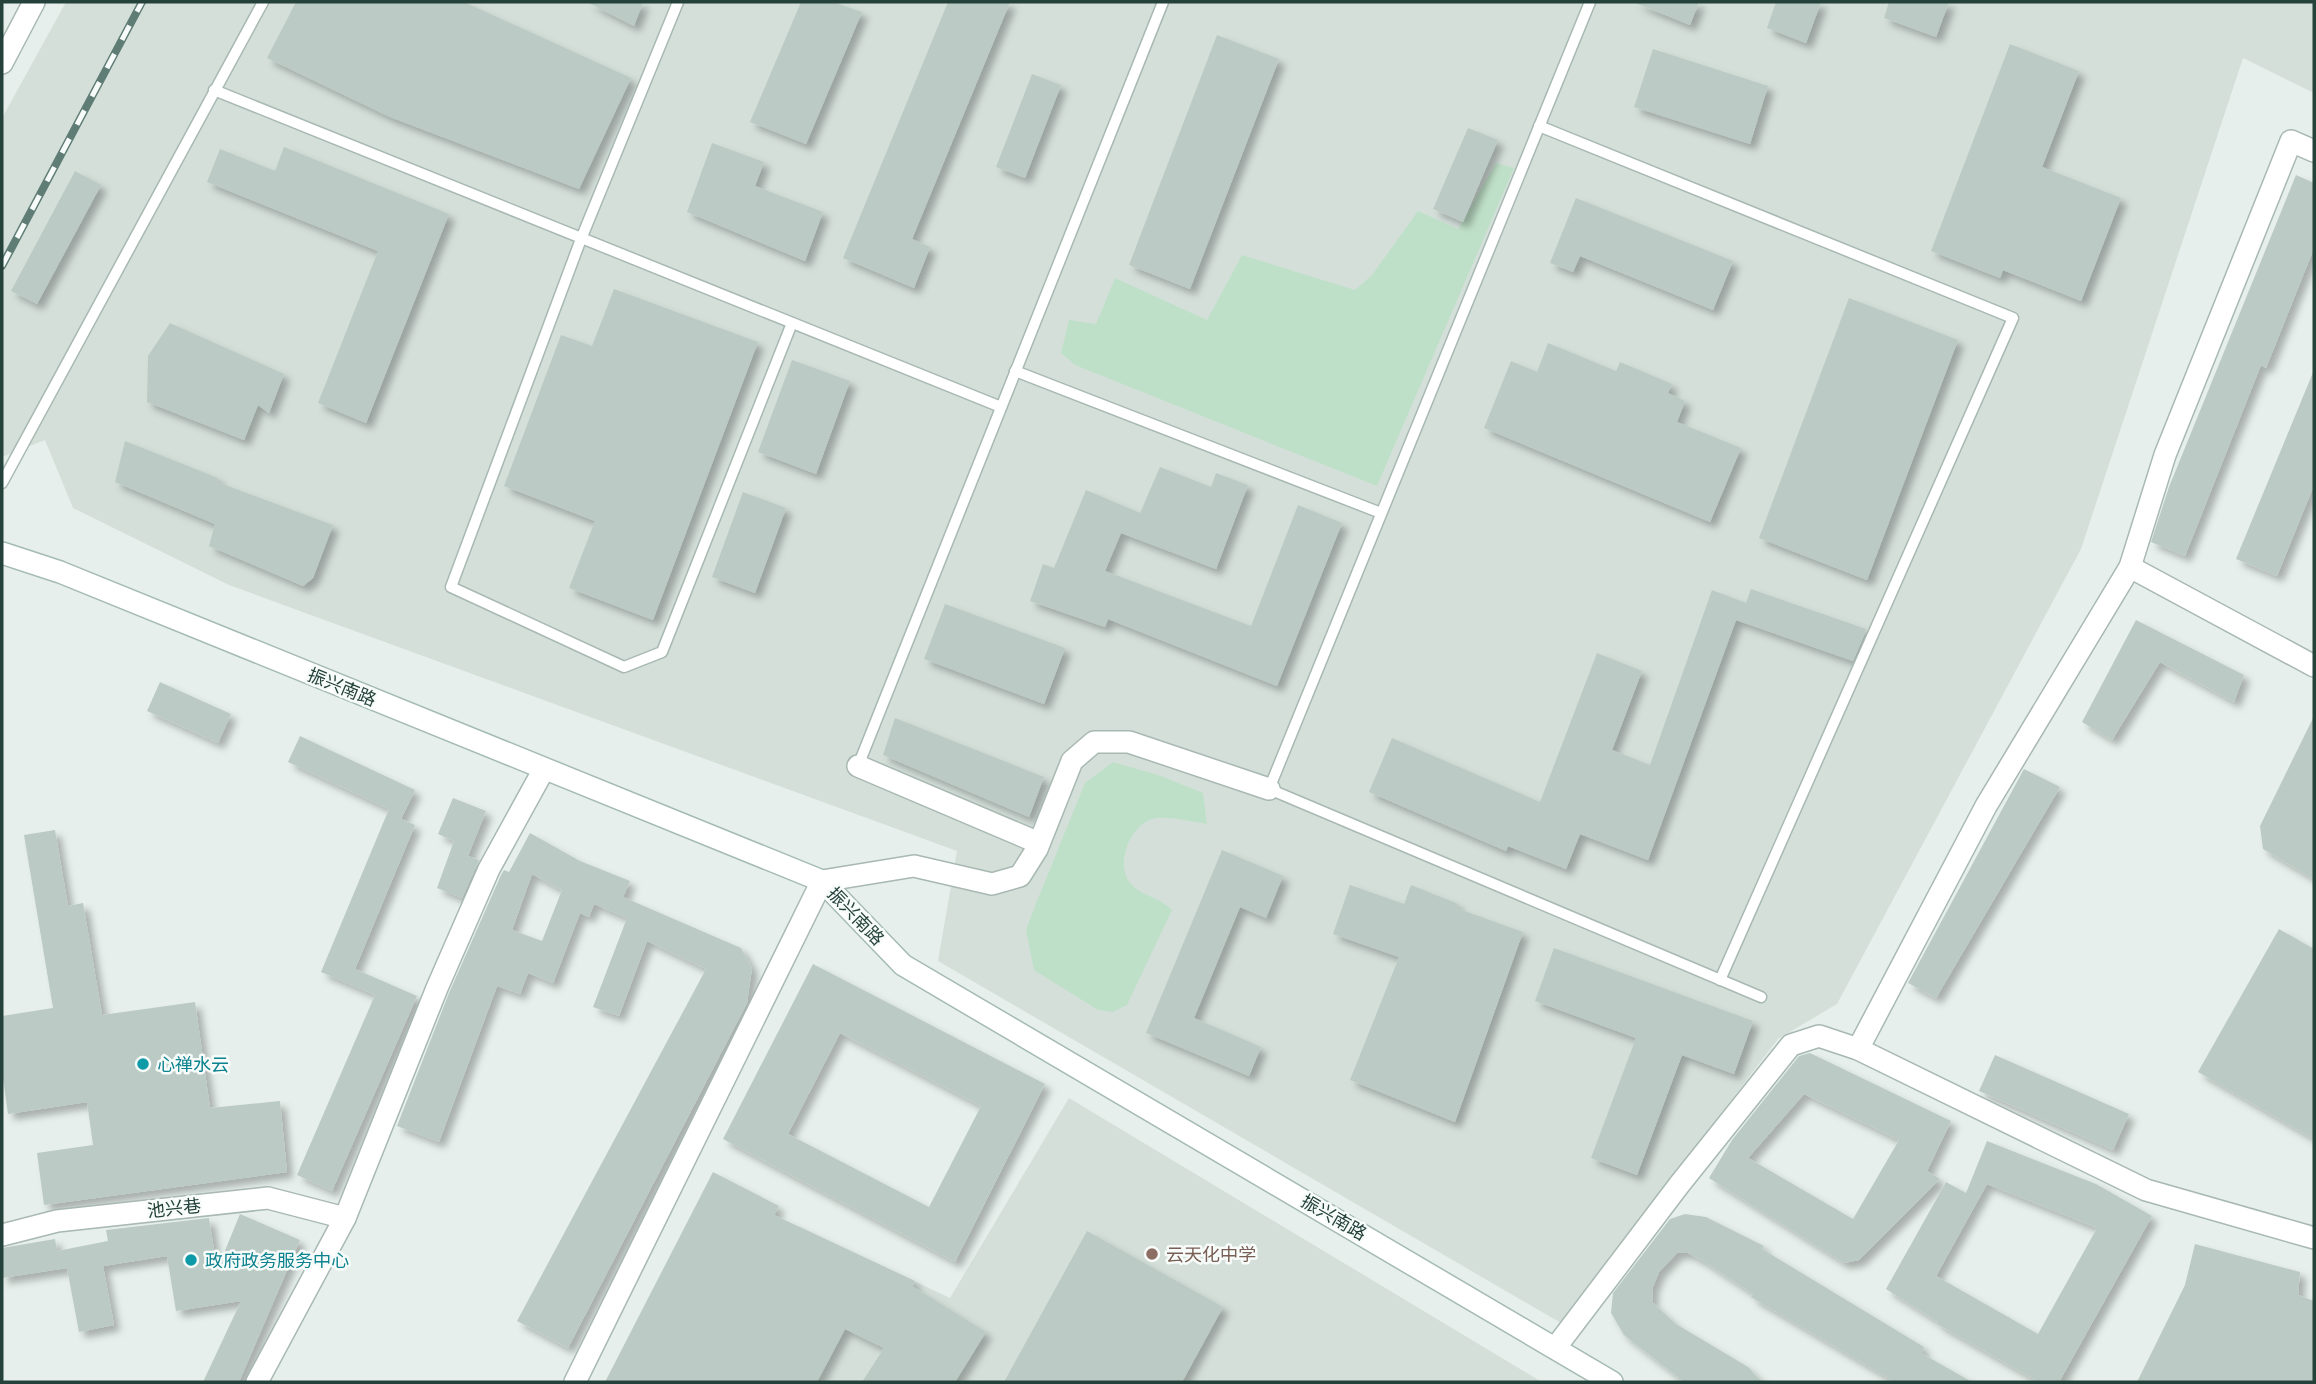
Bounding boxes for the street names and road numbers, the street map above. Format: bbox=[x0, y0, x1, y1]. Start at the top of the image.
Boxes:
street label: 振兴南路 bbox=[304, 663, 380, 711]
street label: 振兴南路 bbox=[823, 882, 889, 950]
street label: 振兴南路 bbox=[1297, 1189, 1371, 1245]
street label: 池兴巷 bbox=[146, 1194, 202, 1222]

